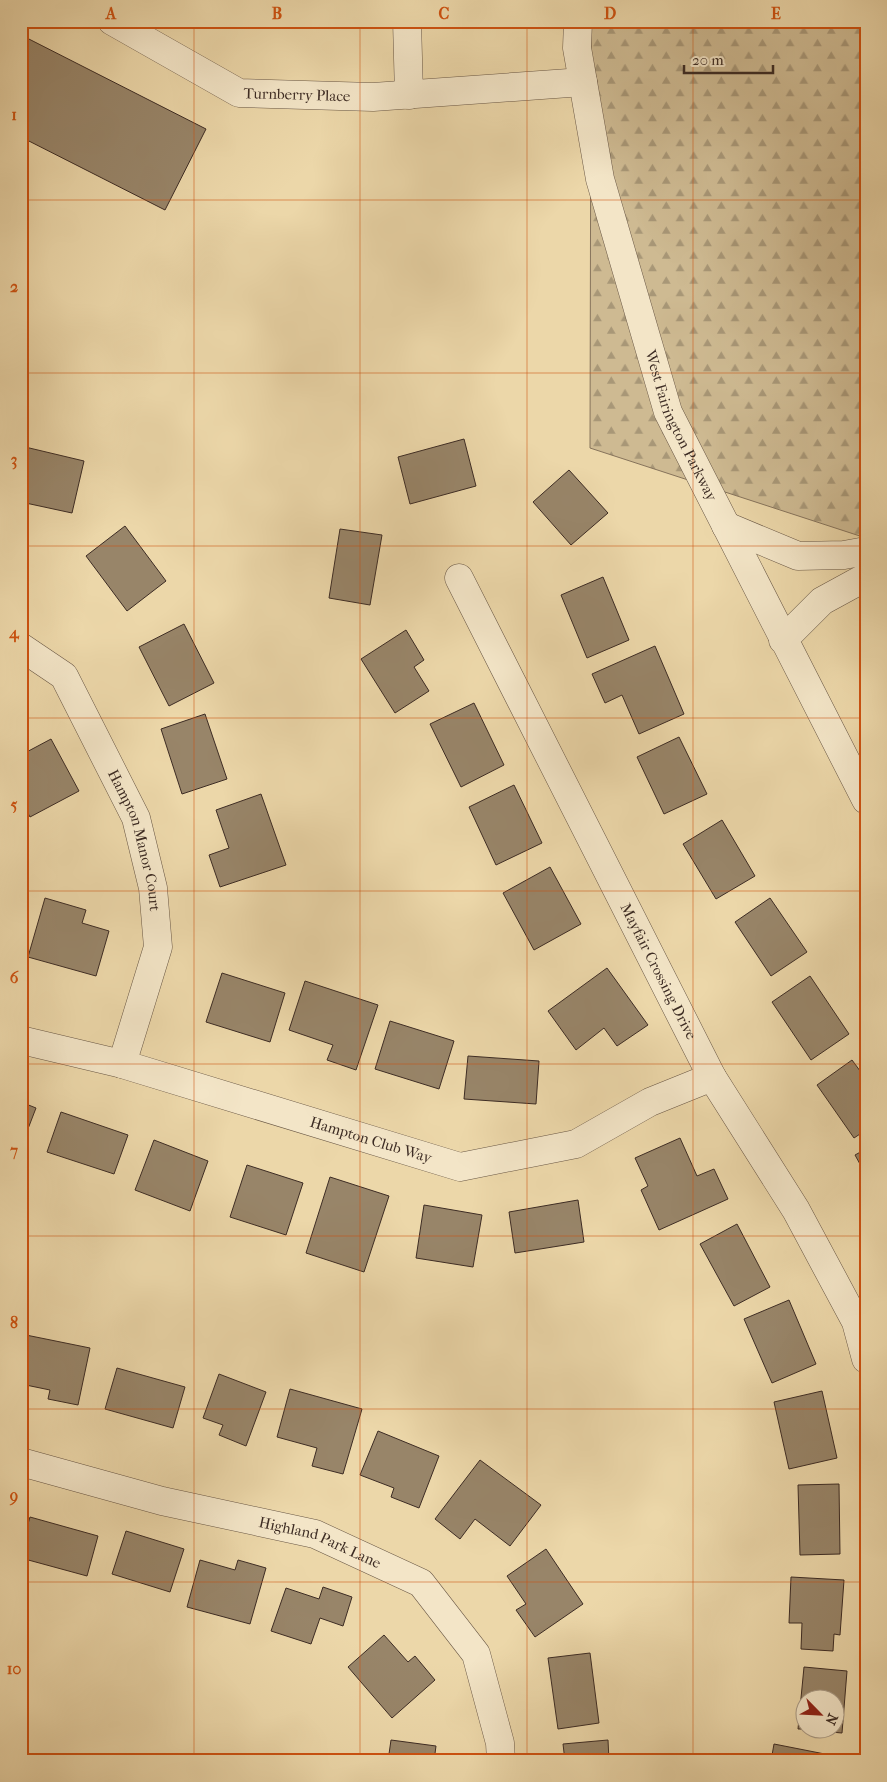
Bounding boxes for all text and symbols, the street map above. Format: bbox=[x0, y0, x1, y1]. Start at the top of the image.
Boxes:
text: A bbox=[105, 4, 117, 23]
text: B bbox=[272, 4, 282, 23]
text: C bbox=[439, 4, 450, 23]
text: D bbox=[604, 4, 616, 23]
text: E bbox=[771, 4, 781, 23]
scale bar bbox=[684, 42, 773, 74]
text: 20 m bbox=[692, 51, 724, 69]
street label: Turnberry Place bbox=[243, 84, 351, 105]
text: 1 bbox=[11, 105, 17, 124]
text: 2 bbox=[10, 277, 18, 296]
street label: West Fairington Parkway bbox=[641, 347, 721, 505]
text: 3 bbox=[11, 450, 17, 470]
text: 4 bbox=[8, 623, 20, 643]
street label: Hampton Manor Court bbox=[104, 766, 164, 912]
text: 5 bbox=[11, 795, 18, 814]
street label: Mayfair Crossing Drive bbox=[616, 900, 701, 1043]
text: 6 bbox=[10, 968, 19, 987]
street label: Hampton Club Way bbox=[308, 1113, 435, 1167]
text: 7 bbox=[9, 1141, 18, 1160]
text: 8 bbox=[10, 1313, 18, 1332]
text: 9 bbox=[9, 1486, 18, 1506]
street label: Highland Park Lane bbox=[257, 1513, 384, 1572]
text: 10 bbox=[7, 1659, 21, 1678]
north arrow bbox=[794, 1690, 844, 1740]
text: N bbox=[821, 1711, 841, 1728]

